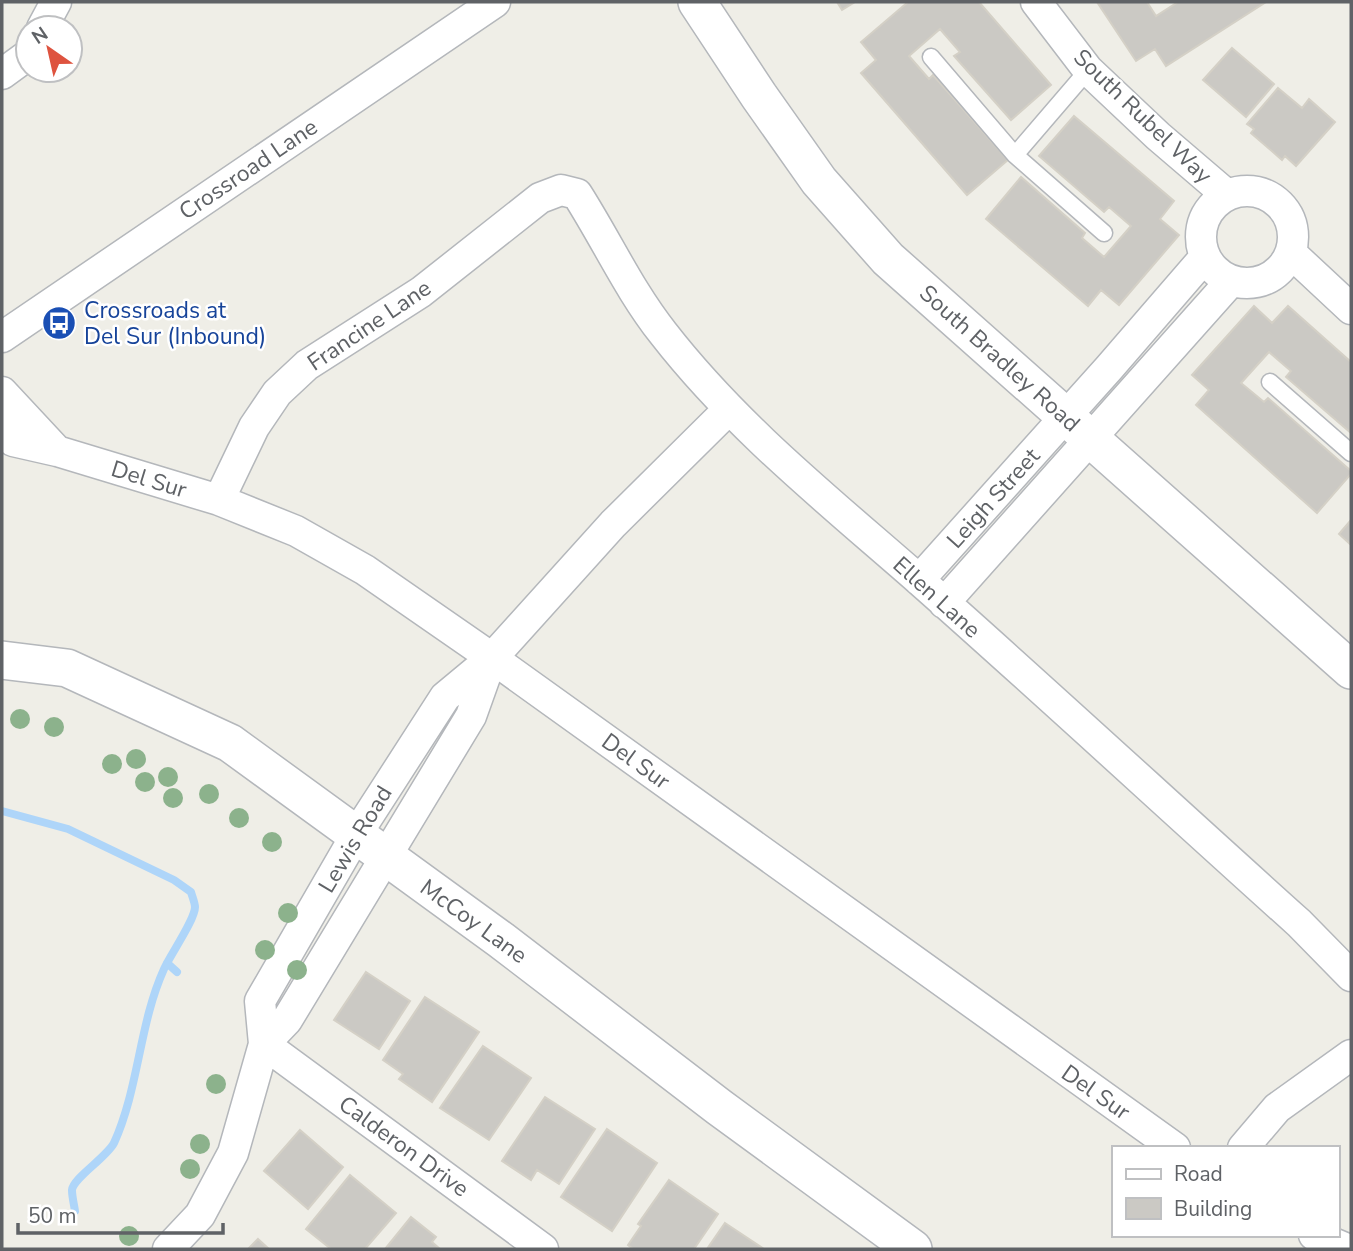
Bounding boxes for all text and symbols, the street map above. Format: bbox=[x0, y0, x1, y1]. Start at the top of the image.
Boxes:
north arrow bbox=[14, 14, 84, 84]
text: N bbox=[27, 21, 53, 50]
street label: South Rubel Way bbox=[1067, 42, 1219, 191]
street label: Crossroad Lane bbox=[173, 112, 324, 227]
street label: Francine Lane bbox=[301, 273, 437, 378]
street label: South Bradley Road bbox=[913, 278, 1087, 439]
place label: Crossroads at Del Sur (Inbound) bbox=[84, 295, 266, 352]
bus stop icon: Crossroads at Del Sur (Inbound) bbox=[40, 304, 78, 342]
street label: Leigh Street bbox=[940, 441, 1047, 555]
street label: Del Sur bbox=[107, 453, 191, 506]
street label: Ellen Lane bbox=[886, 550, 987, 645]
street label: Del Sur bbox=[595, 726, 677, 797]
street label: Lewis Road bbox=[311, 780, 400, 899]
street label: McCoy Lane bbox=[414, 872, 534, 971]
street label: Del Sur bbox=[1055, 1058, 1137, 1128]
street label: Calderon Drive bbox=[332, 1089, 475, 1204]
legend bbox=[1112, 1146, 1339, 1237]
text: Road bbox=[1174, 1160, 1223, 1188]
scale bar bbox=[18, 1192, 222, 1236]
text: Building bbox=[1174, 1195, 1252, 1223]
text: 50 m bbox=[28, 1202, 77, 1230]

